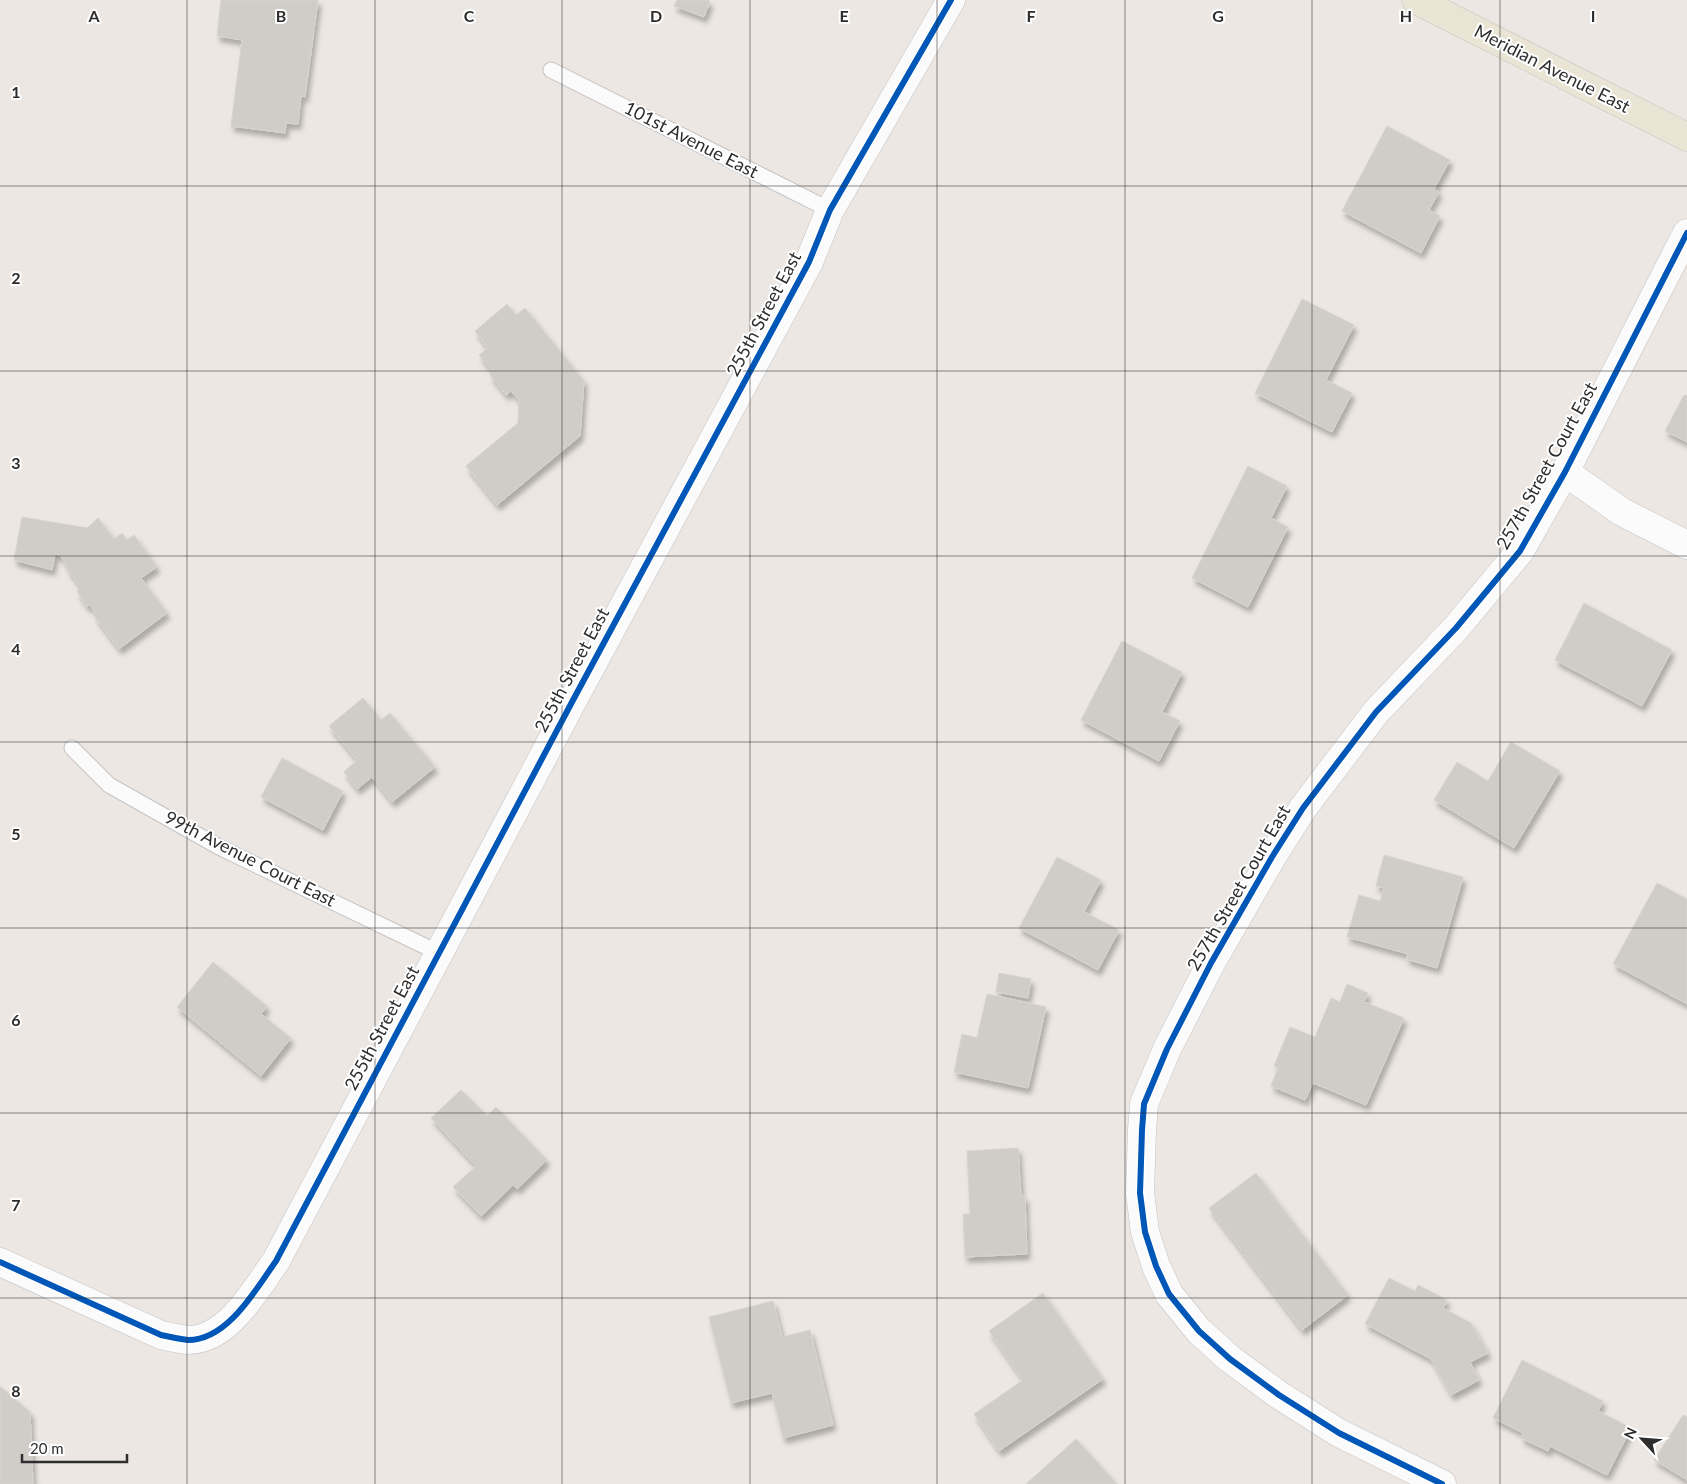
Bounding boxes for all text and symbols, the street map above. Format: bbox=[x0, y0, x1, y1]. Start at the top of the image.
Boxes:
text: A bbox=[87, 6, 100, 25]
text: B bbox=[276, 6, 286, 25]
text: C bbox=[464, 6, 475, 25]
text: D bbox=[650, 6, 662, 25]
text: E bbox=[839, 6, 849, 25]
text: F bbox=[1026, 6, 1036, 25]
text: G bbox=[1212, 6, 1224, 25]
text: H bbox=[1400, 6, 1412, 25]
text: I bbox=[1591, 6, 1595, 25]
street label: Meridian Avenue East bbox=[1471, 19, 1635, 117]
text: 1 bbox=[11, 82, 21, 101]
street label: 101st Avenue East bbox=[621, 96, 763, 183]
street label: 255th Street East bbox=[721, 247, 805, 380]
text: 2 bbox=[11, 268, 21, 287]
street label: 257th Street Court East bbox=[1491, 378, 1601, 553]
text: 3 bbox=[11, 453, 21, 472]
street label: 255th Street East bbox=[529, 603, 613, 736]
text: 4 bbox=[11, 639, 21, 658]
street label: 257th Street Court East bbox=[1182, 800, 1295, 974]
street label: 99th Avenue Court East bbox=[161, 805, 340, 911]
text: 5 bbox=[11, 824, 21, 843]
street label: 255th Street East bbox=[339, 961, 423, 1094]
text: 6 bbox=[11, 1010, 21, 1029]
text: 7 bbox=[11, 1195, 21, 1214]
text: 8 bbox=[11, 1381, 21, 1400]
north arrow bbox=[1617, 1414, 1667, 1464]
text: N bbox=[1620, 1425, 1640, 1442]
scale bar bbox=[22, 1432, 128, 1464]
text: 20 m bbox=[30, 1439, 64, 1457]

